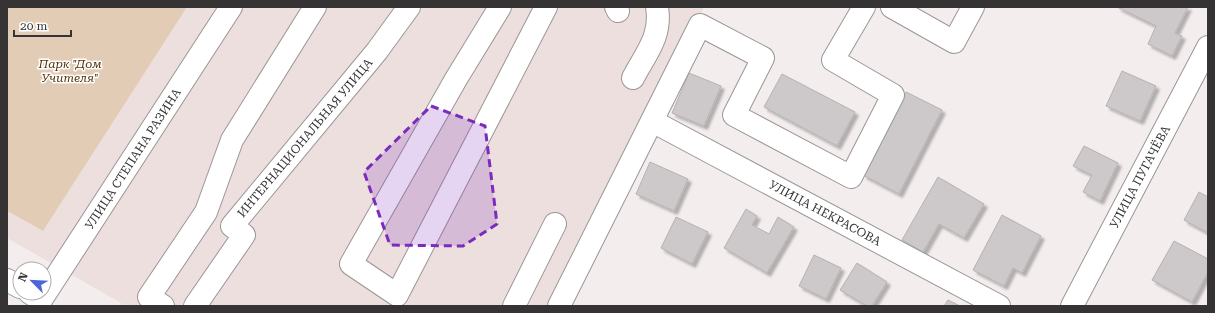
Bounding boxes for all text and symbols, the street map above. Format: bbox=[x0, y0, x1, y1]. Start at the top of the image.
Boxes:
scale bar bbox=[14, 12, 71, 38]
text: 20 m bbox=[20, 19, 47, 33]
street label: ИНТЕРНАЦИОНАЛЬНАЯ УЛИЦА bbox=[235, 55, 376, 220]
park label: Парк "Дом Учителя" bbox=[37, 57, 102, 85]
street label: УЛИЦА СТЕПАНА РАЗИНА bbox=[82, 86, 184, 232]
street label: УЛИЦА ПУГАЧЁВА bbox=[1107, 123, 1173, 231]
street label: УЛИЦА НЕКРАСОВА bbox=[767, 178, 884, 249]
north arrow bbox=[12, 261, 52, 301]
text: N bbox=[16, 270, 31, 284]

